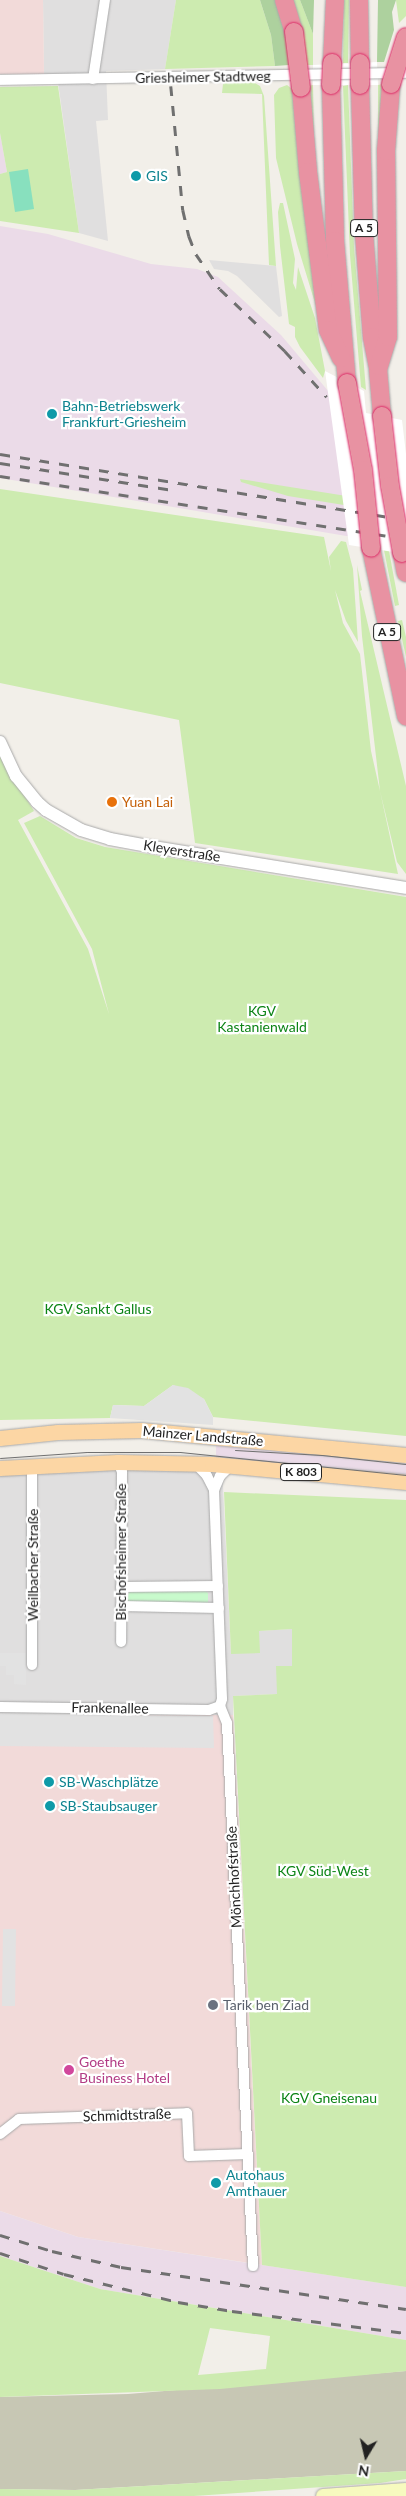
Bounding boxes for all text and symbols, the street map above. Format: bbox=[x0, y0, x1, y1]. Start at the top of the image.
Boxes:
street label: Griesheimer Stadtweg bbox=[135, 67, 271, 87]
place label: GIS bbox=[146, 168, 168, 184]
marker: GIS bbox=[130, 170, 142, 182]
road number: A 5 bbox=[349, 218, 379, 238]
place label: Bahn-Betriebswerk Frankfurt-Griesheim bbox=[62, 398, 186, 431]
marker: Bahn-Betriebswerk Frankfurt-Griesheim bbox=[46, 408, 58, 420]
road number: A 5 bbox=[372, 622, 402, 642]
place label: Yuan Lai bbox=[122, 794, 173, 810]
marker: Yuan Lai bbox=[106, 796, 118, 808]
street label: Kleyerstraße bbox=[142, 837, 222, 865]
park label: KGV Kastanienwald bbox=[217, 1003, 307, 1036]
park label: KGV Sankt Gallus bbox=[44, 1301, 152, 1317]
street label: Mainzer Landstraße bbox=[142, 1422, 264, 1450]
road number: K 803 bbox=[280, 1462, 322, 1481]
street label: Bischofsheimer Straße bbox=[113, 1483, 129, 1621]
street label: Weilbacher Straße bbox=[25, 1509, 41, 1621]
street label: Frankenallee bbox=[71, 1699, 149, 1717]
place label: SB-Waschplätze bbox=[59, 1774, 158, 1790]
marker: SB-Waschplätze bbox=[43, 1776, 55, 1788]
place label: SB-Staubsauger bbox=[60, 1798, 157, 1814]
marker: SB-Staubsauger bbox=[44, 1800, 56, 1812]
street label: Mönchhofstraße bbox=[223, 1826, 245, 1928]
park label: KGV Süd-West bbox=[277, 1863, 369, 1879]
place label: Tarik ben Ziad bbox=[223, 1997, 309, 2013]
marker: Tarik ben Ziad bbox=[207, 1999, 219, 2011]
place label: Goethe Business Hotel bbox=[79, 2054, 170, 2086]
marker: Goethe Business Hotel bbox=[63, 2064, 75, 2076]
park label: KGV Gneisenau bbox=[281, 2090, 377, 2106]
street label: Schmidtstraße bbox=[83, 2105, 171, 2125]
place label: Autohaus Amthauer bbox=[226, 2167, 287, 2200]
marker: Autohaus Amthauer bbox=[210, 2177, 222, 2189]
north arrow bbox=[341, 2431, 391, 2481]
text: N bbox=[357, 2462, 370, 2481]

